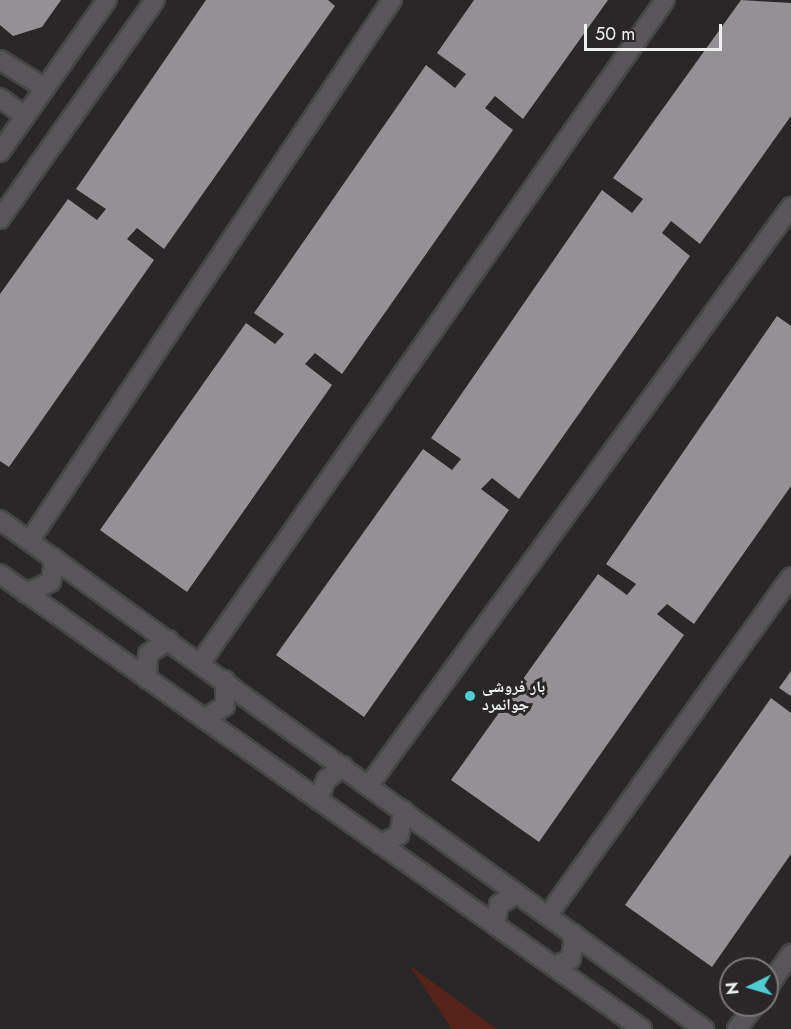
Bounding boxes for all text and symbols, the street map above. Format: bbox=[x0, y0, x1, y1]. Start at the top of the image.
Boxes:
scale bar bbox=[587, 12, 725, 50]
text: 50 m bbox=[595, 21, 635, 47]
place label: بار فروشی جوانمرد bbox=[482, 677, 545, 715]
marker: بار فروشی جوانمرد bbox=[463, 689, 477, 703]
north arrow bbox=[719, 957, 779, 1017]
text: N bbox=[721, 981, 745, 996]

